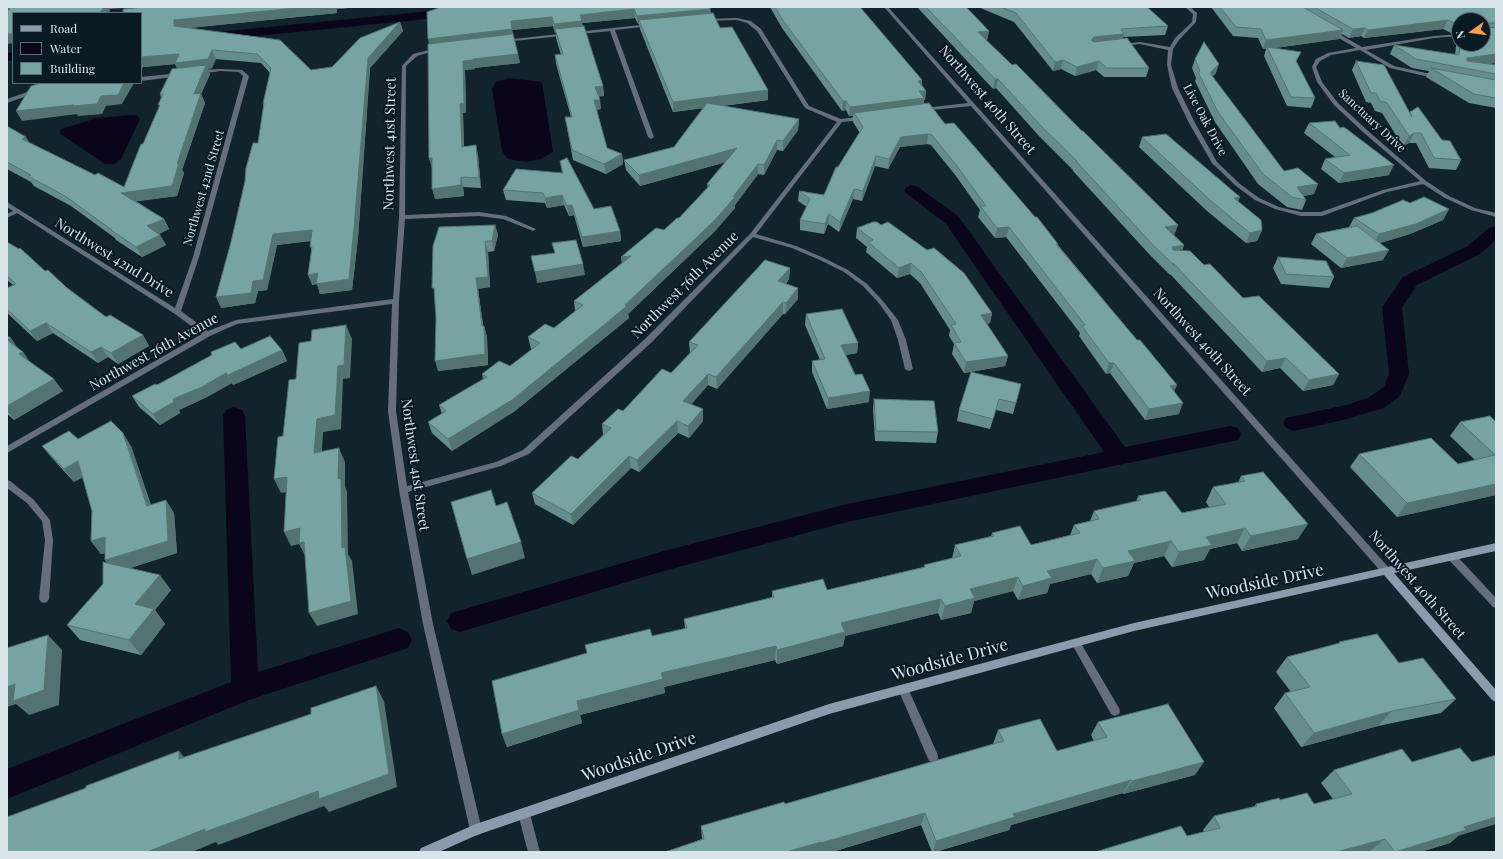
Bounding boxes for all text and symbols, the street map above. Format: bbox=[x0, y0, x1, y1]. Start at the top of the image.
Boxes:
legend bbox=[12, 12, 142, 84]
north arrow bbox=[1451, 12, 1491, 52]
text: Road bbox=[50, 20, 77, 36]
text: N bbox=[1452, 29, 1468, 40]
text: Water bbox=[50, 40, 82, 56]
street label: Northwest 40th Street bbox=[935, 42, 1039, 158]
text: Building bbox=[50, 60, 95, 76]
street label: Northwest 41st Street bbox=[380, 77, 400, 211]
street label: Live Oak Drive bbox=[1180, 82, 1230, 158]
street label: Sanctuary Drive bbox=[1335, 86, 1409, 156]
street label: Northwest 42nd Street bbox=[181, 128, 227, 248]
street label: Northwest 42nd Drive bbox=[52, 215, 176, 301]
street label: Northwest 76th Avenue bbox=[628, 228, 742, 342]
street label: Northwest 40th Street bbox=[1149, 285, 1255, 399]
street label: Northwest 76th Avenue bbox=[87, 310, 221, 394]
street label: Northwest 41st Street bbox=[397, 398, 433, 532]
street label: Northwest 40th Street bbox=[1365, 527, 1469, 643]
street label: Woodside Drive bbox=[1204, 560, 1326, 604]
street label: Woodside Drive bbox=[890, 635, 1010, 685]
street label: Woodside Drive bbox=[579, 728, 699, 786]

